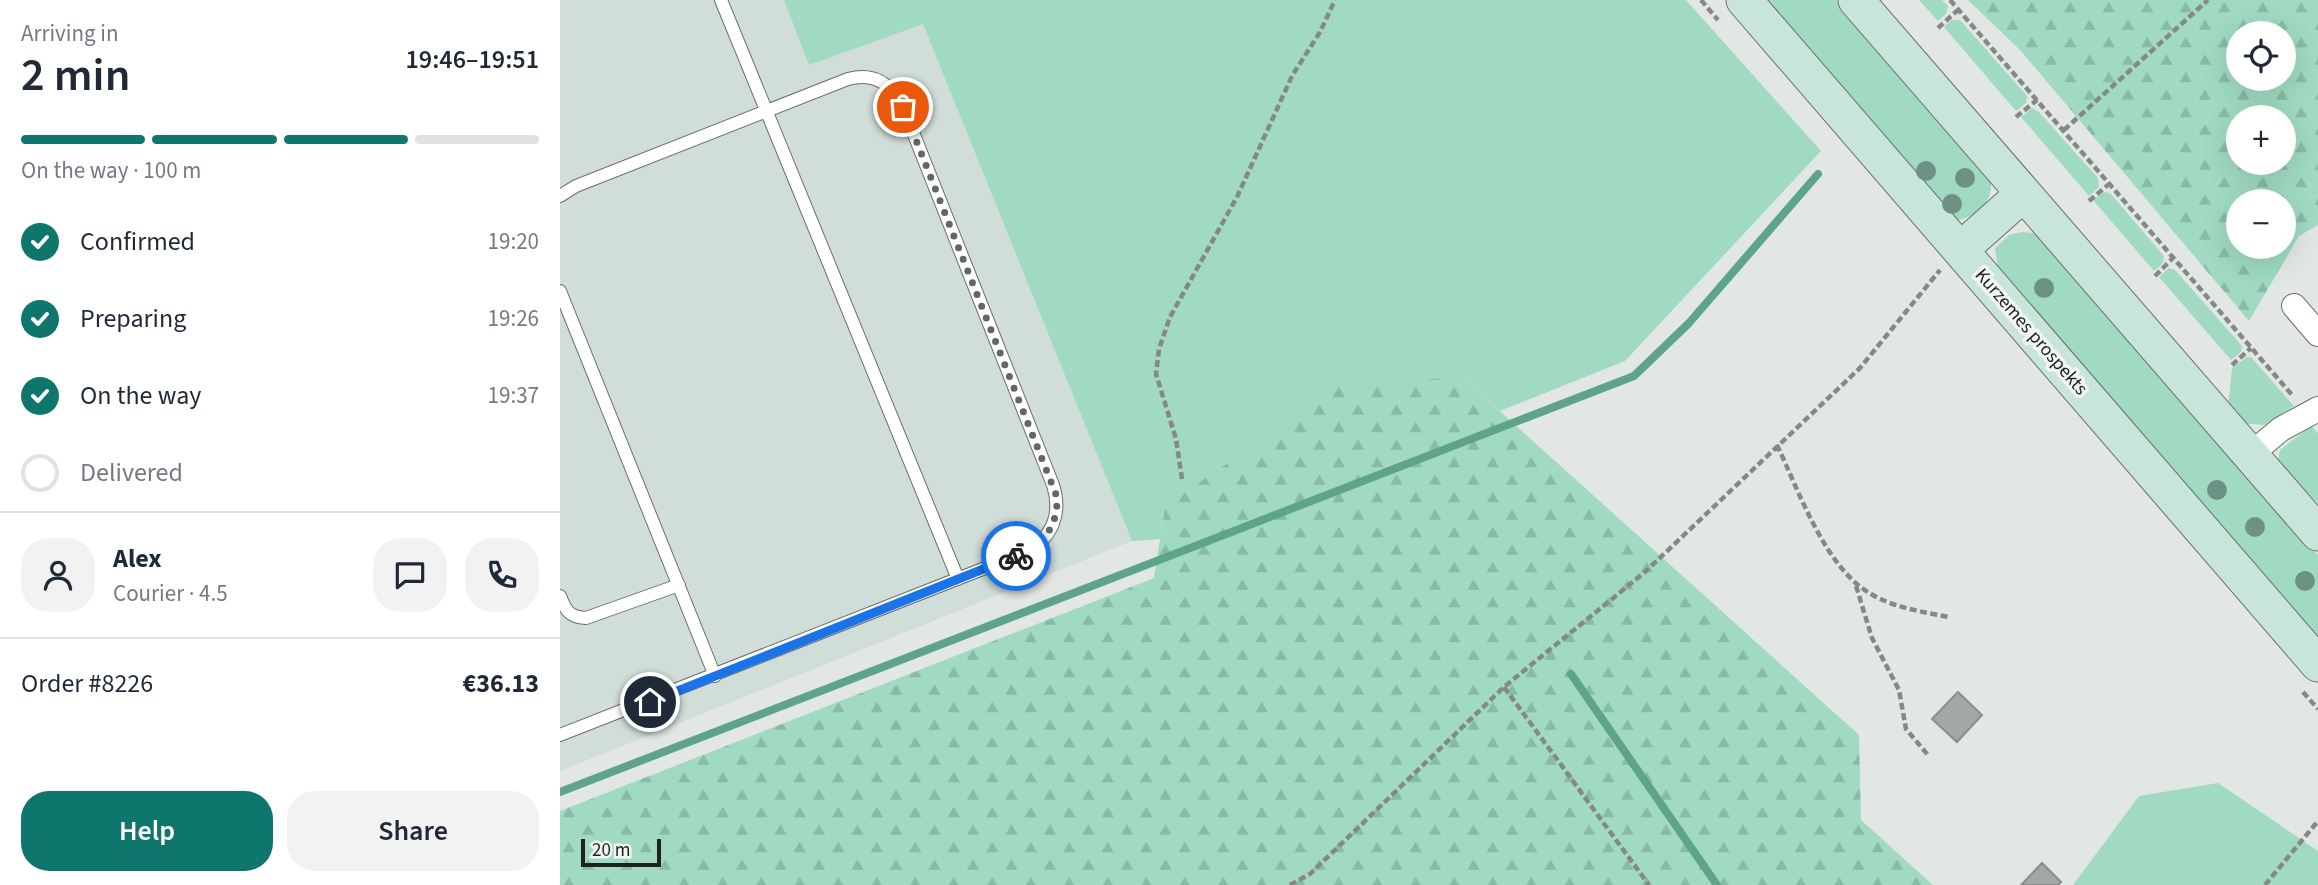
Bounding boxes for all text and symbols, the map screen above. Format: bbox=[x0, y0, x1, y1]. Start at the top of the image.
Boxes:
text: Arriving in bbox=[21, 17, 119, 50]
map controls bbox=[2226, 21, 2296, 259]
button: locate bbox=[2226, 21, 2296, 91]
text: 19:46–19:51 bbox=[406, 41, 539, 78]
text: 2 min bbox=[21, 43, 130, 108]
pin bbox=[873, 77, 933, 137]
icon: bag bbox=[884, 88, 922, 126]
button: + bbox=[2226, 105, 2296, 175]
text: On the way · 100 m bbox=[21, 154, 201, 187]
button: − bbox=[2226, 189, 2296, 259]
icon: check bbox=[21, 223, 59, 261]
text: Confirmed bbox=[80, 223, 195, 260]
text: 19:20 bbox=[488, 225, 539, 258]
street label: Kurzemes prospekts bbox=[1968, 263, 2094, 401]
icon: check bbox=[21, 300, 59, 338]
text: Preparing bbox=[80, 300, 186, 337]
text: 19:26 bbox=[488, 302, 539, 335]
icon: check bbox=[21, 377, 59, 415]
text: On the way bbox=[80, 377, 201, 414]
text: 19:37 bbox=[488, 379, 539, 412]
text: Delivered bbox=[80, 454, 183, 491]
courier bbox=[981, 521, 1051, 591]
icon: bike bbox=[997, 537, 1035, 575]
button: person bbox=[21, 538, 95, 612]
button: chat bbox=[373, 538, 447, 612]
button: phone bbox=[465, 538, 539, 612]
text: Alex bbox=[113, 540, 162, 577]
text: Courier · 4.5 bbox=[113, 577, 228, 610]
text: Order #8226 bbox=[21, 665, 153, 702]
text: €36.13 bbox=[463, 665, 539, 702]
pin bbox=[620, 672, 680, 732]
icon: home bbox=[631, 683, 669, 721]
button: Help bbox=[21, 791, 273, 871]
button: Share bbox=[287, 791, 539, 871]
scale bar bbox=[581, 836, 662, 868]
text: 20 m bbox=[592, 837, 630, 864]

